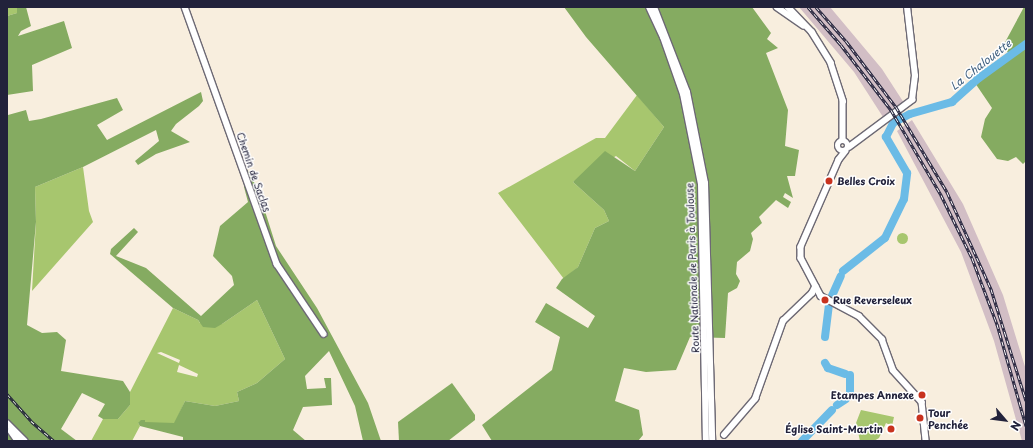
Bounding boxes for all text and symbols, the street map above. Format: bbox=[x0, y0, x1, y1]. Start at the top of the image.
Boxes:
water label: La Chalouette bbox=[948, 37, 1014, 93]
street label: Chemin de Saclas bbox=[235, 130, 273, 214]
place label: Belles Croix bbox=[837, 175, 896, 187]
marker: Belles Croix bbox=[824, 176, 834, 186]
street label: Route Nationale de Paris à Toulouse bbox=[683, 182, 701, 354]
place label: Rue Reverseleux bbox=[833, 294, 913, 306]
marker: Rue Reverseleux bbox=[820, 295, 830, 305]
place label: Etampes Annexe bbox=[830, 389, 914, 401]
marker: Etampes Annexe bbox=[917, 390, 927, 400]
north arrow bbox=[985, 400, 1025, 440]
place label: Tour Penchée bbox=[928, 406, 968, 430]
marker: Tour Penchée bbox=[915, 413, 925, 423]
text: N bbox=[1006, 418, 1026, 434]
place label: Église Saint-Martin bbox=[785, 423, 883, 435]
marker: Église Saint-Martin bbox=[886, 424, 896, 434]

